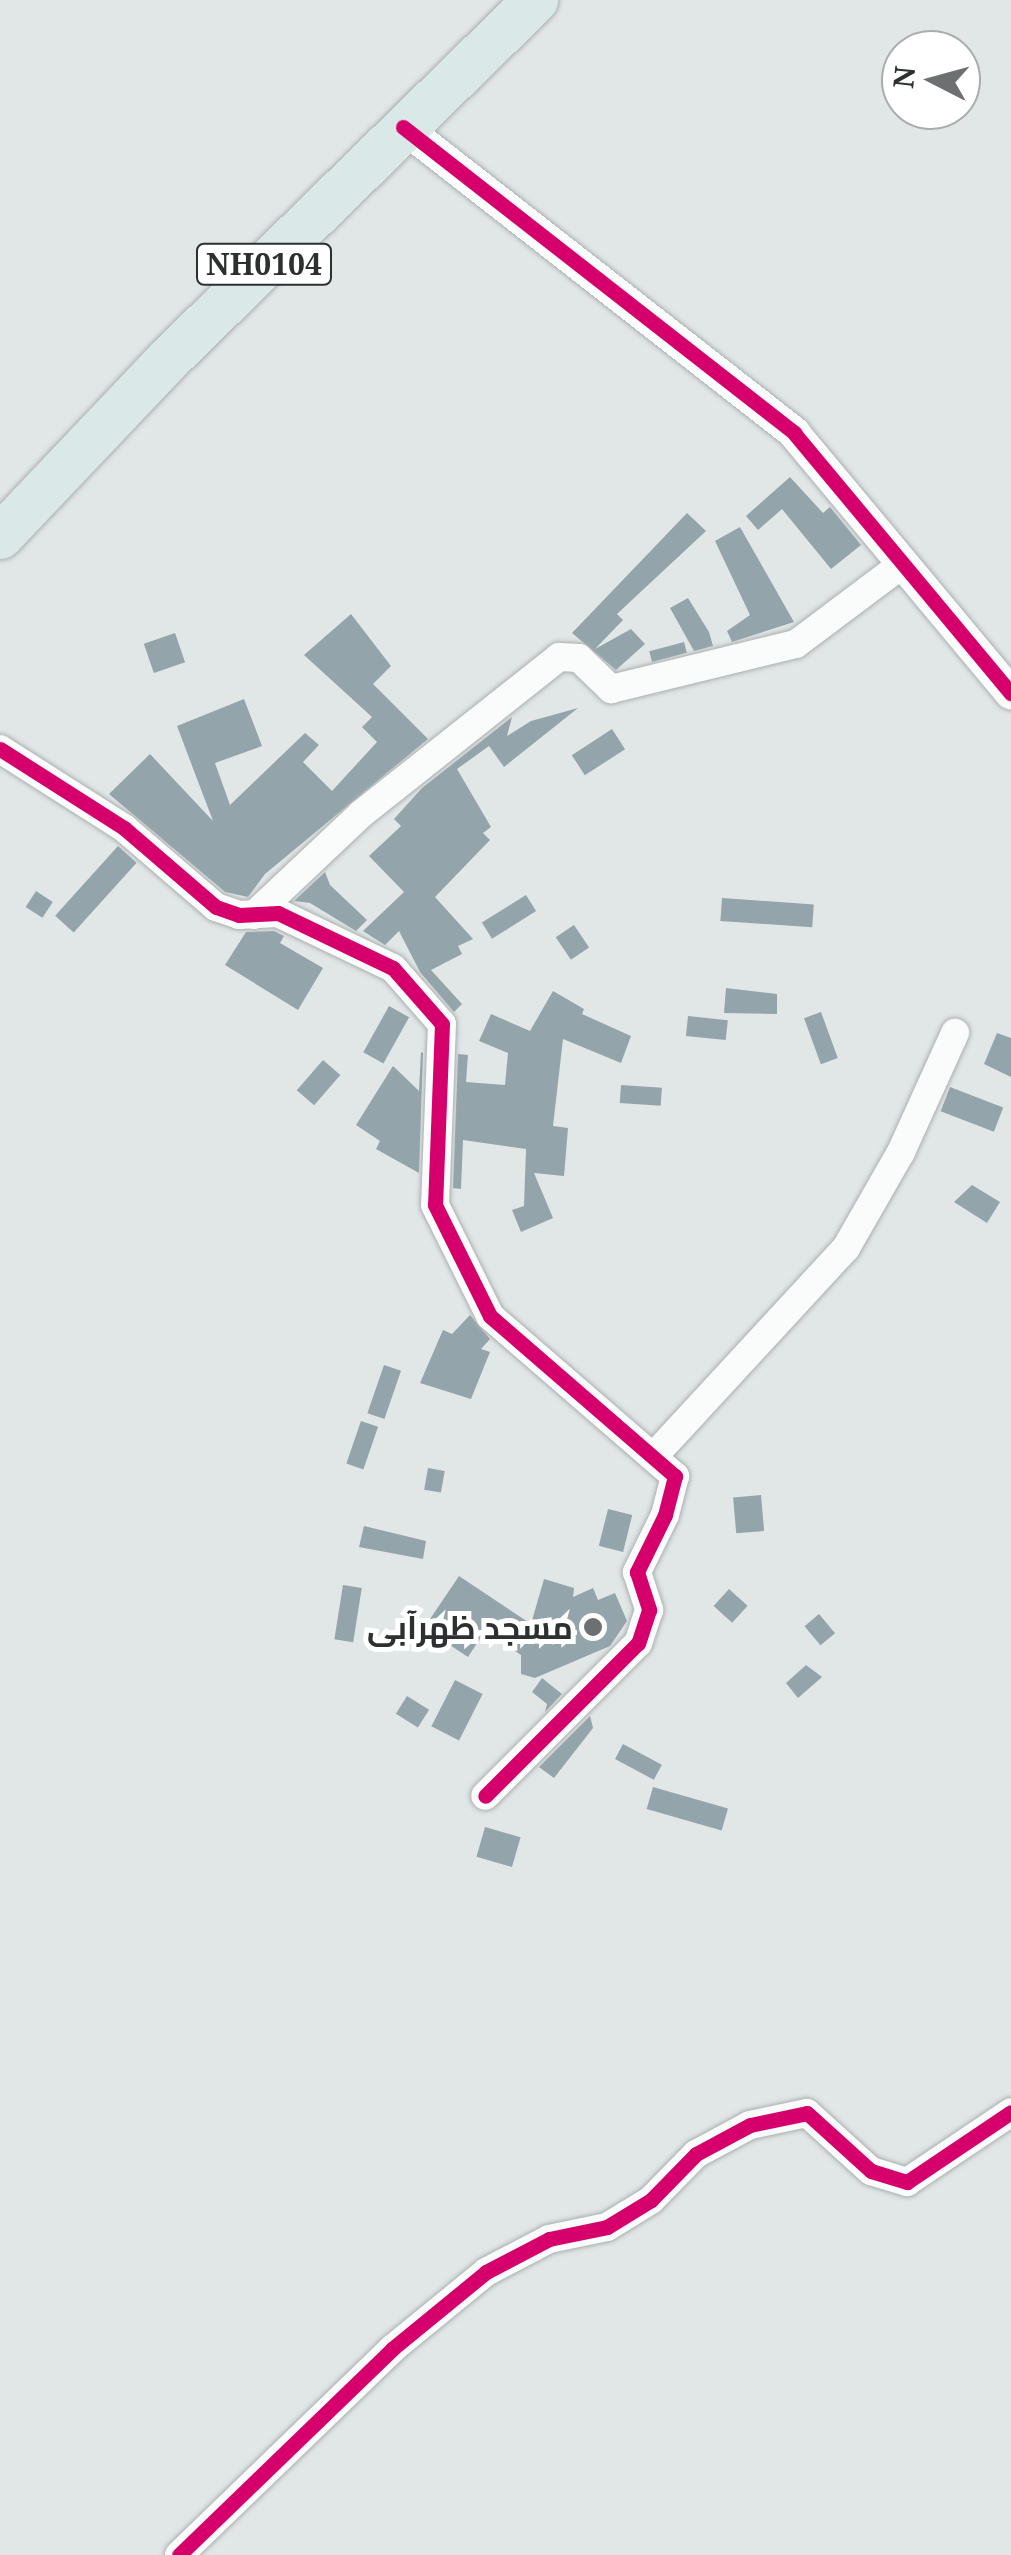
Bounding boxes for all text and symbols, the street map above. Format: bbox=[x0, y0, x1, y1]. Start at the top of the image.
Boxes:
north arrow bbox=[881, 30, 981, 130]
text: N bbox=[883, 64, 923, 90]
road number: NH0104 bbox=[194, 239, 334, 289]
place label: مسجد ظهرآبی bbox=[367, 1608, 573, 1646]
marker: مسجد ظهرآبی bbox=[582, 1616, 604, 1638]

